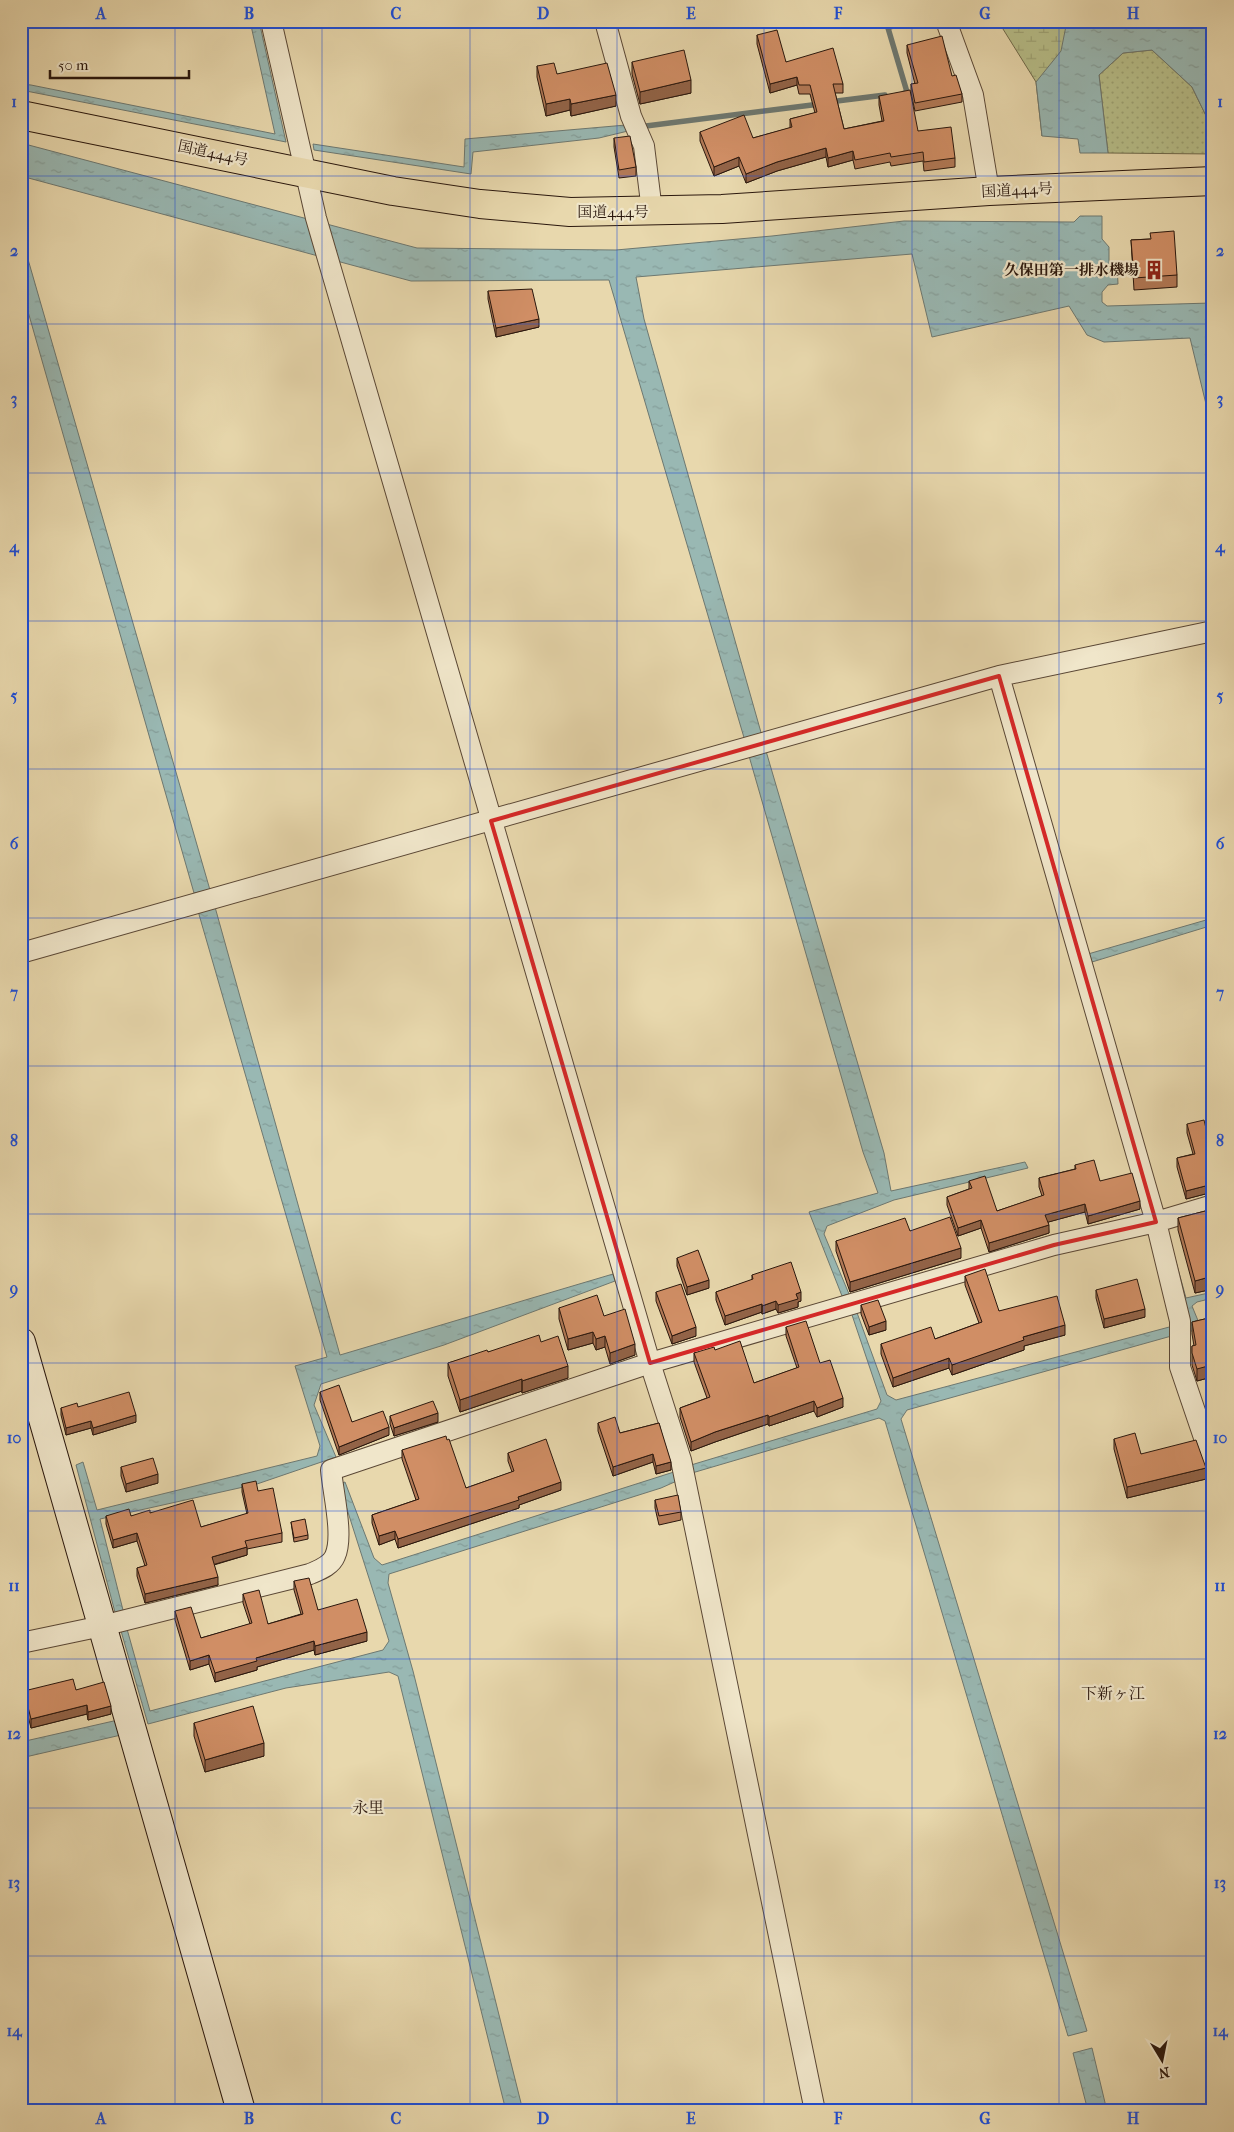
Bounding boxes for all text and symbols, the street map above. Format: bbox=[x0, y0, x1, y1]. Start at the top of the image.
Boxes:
text: A bbox=[95, 4, 107, 23]
text: B bbox=[244, 4, 254, 23]
text: C bbox=[391, 4, 402, 23]
text: D bbox=[537, 4, 549, 23]
text: E bbox=[686, 4, 696, 23]
text: F bbox=[833, 4, 843, 23]
text: G bbox=[979, 4, 991, 23]
text: H bbox=[1127, 4, 1140, 23]
scale bar bbox=[50, 48, 189, 80]
text: 50 m bbox=[58, 56, 89, 74]
text: 1 bbox=[11, 92, 17, 111]
text: 1 bbox=[1217, 92, 1223, 111]
street label: 国道444号 bbox=[176, 137, 250, 169]
street label: 国道444号 bbox=[981, 179, 1053, 201]
street label: 国道444号 bbox=[577, 203, 649, 221]
text: 2 bbox=[10, 241, 18, 260]
text: 2 bbox=[1216, 241, 1224, 260]
building icon: 久保田第一排水機場 bbox=[1143, 259, 1165, 281]
place label: 久保田第一排水機場 bbox=[1004, 261, 1139, 279]
text: 3 bbox=[11, 389, 17, 409]
text: 3 bbox=[1217, 389, 1223, 409]
text: 4 bbox=[8, 537, 20, 557]
text: 4 bbox=[1214, 537, 1226, 557]
text: 5 bbox=[11, 686, 18, 705]
text: 5 bbox=[1217, 686, 1224, 705]
text: 6 bbox=[10, 834, 19, 853]
text: 6 bbox=[1216, 834, 1225, 853]
text: 7 bbox=[9, 983, 18, 1002]
text: 7 bbox=[1215, 983, 1224, 1002]
text: 8 bbox=[10, 1131, 18, 1150]
text: 8 bbox=[1216, 1131, 1224, 1150]
text: 9 bbox=[9, 1279, 18, 1299]
text: 9 bbox=[1215, 1279, 1224, 1299]
text: 10 bbox=[7, 1428, 21, 1447]
text: 10 bbox=[1213, 1428, 1227, 1447]
text: 11 bbox=[8, 1576, 20, 1595]
text: 11 bbox=[1214, 1576, 1226, 1595]
district label: 下新ヶ江 bbox=[1081, 1684, 1145, 1703]
text: 12 bbox=[7, 1724, 21, 1743]
text: 12 bbox=[1213, 1724, 1227, 1743]
district label: 永里 bbox=[352, 1798, 384, 1817]
text: 13 bbox=[8, 1873, 20, 1893]
text: 13 bbox=[1214, 1873, 1226, 1893]
text: 14 bbox=[6, 2021, 23, 2041]
text: 14 bbox=[1212, 2021, 1229, 2041]
north arrow bbox=[1136, 2034, 1186, 2084]
text: N bbox=[1157, 2063, 1171, 2082]
text: A bbox=[95, 2109, 107, 2128]
text: B bbox=[244, 2109, 254, 2128]
text: C bbox=[391, 2109, 402, 2128]
text: D bbox=[537, 2109, 549, 2128]
text: E bbox=[686, 2109, 696, 2128]
text: F bbox=[833, 2109, 843, 2128]
text: G bbox=[979, 2109, 991, 2128]
text: H bbox=[1127, 2109, 1140, 2128]

